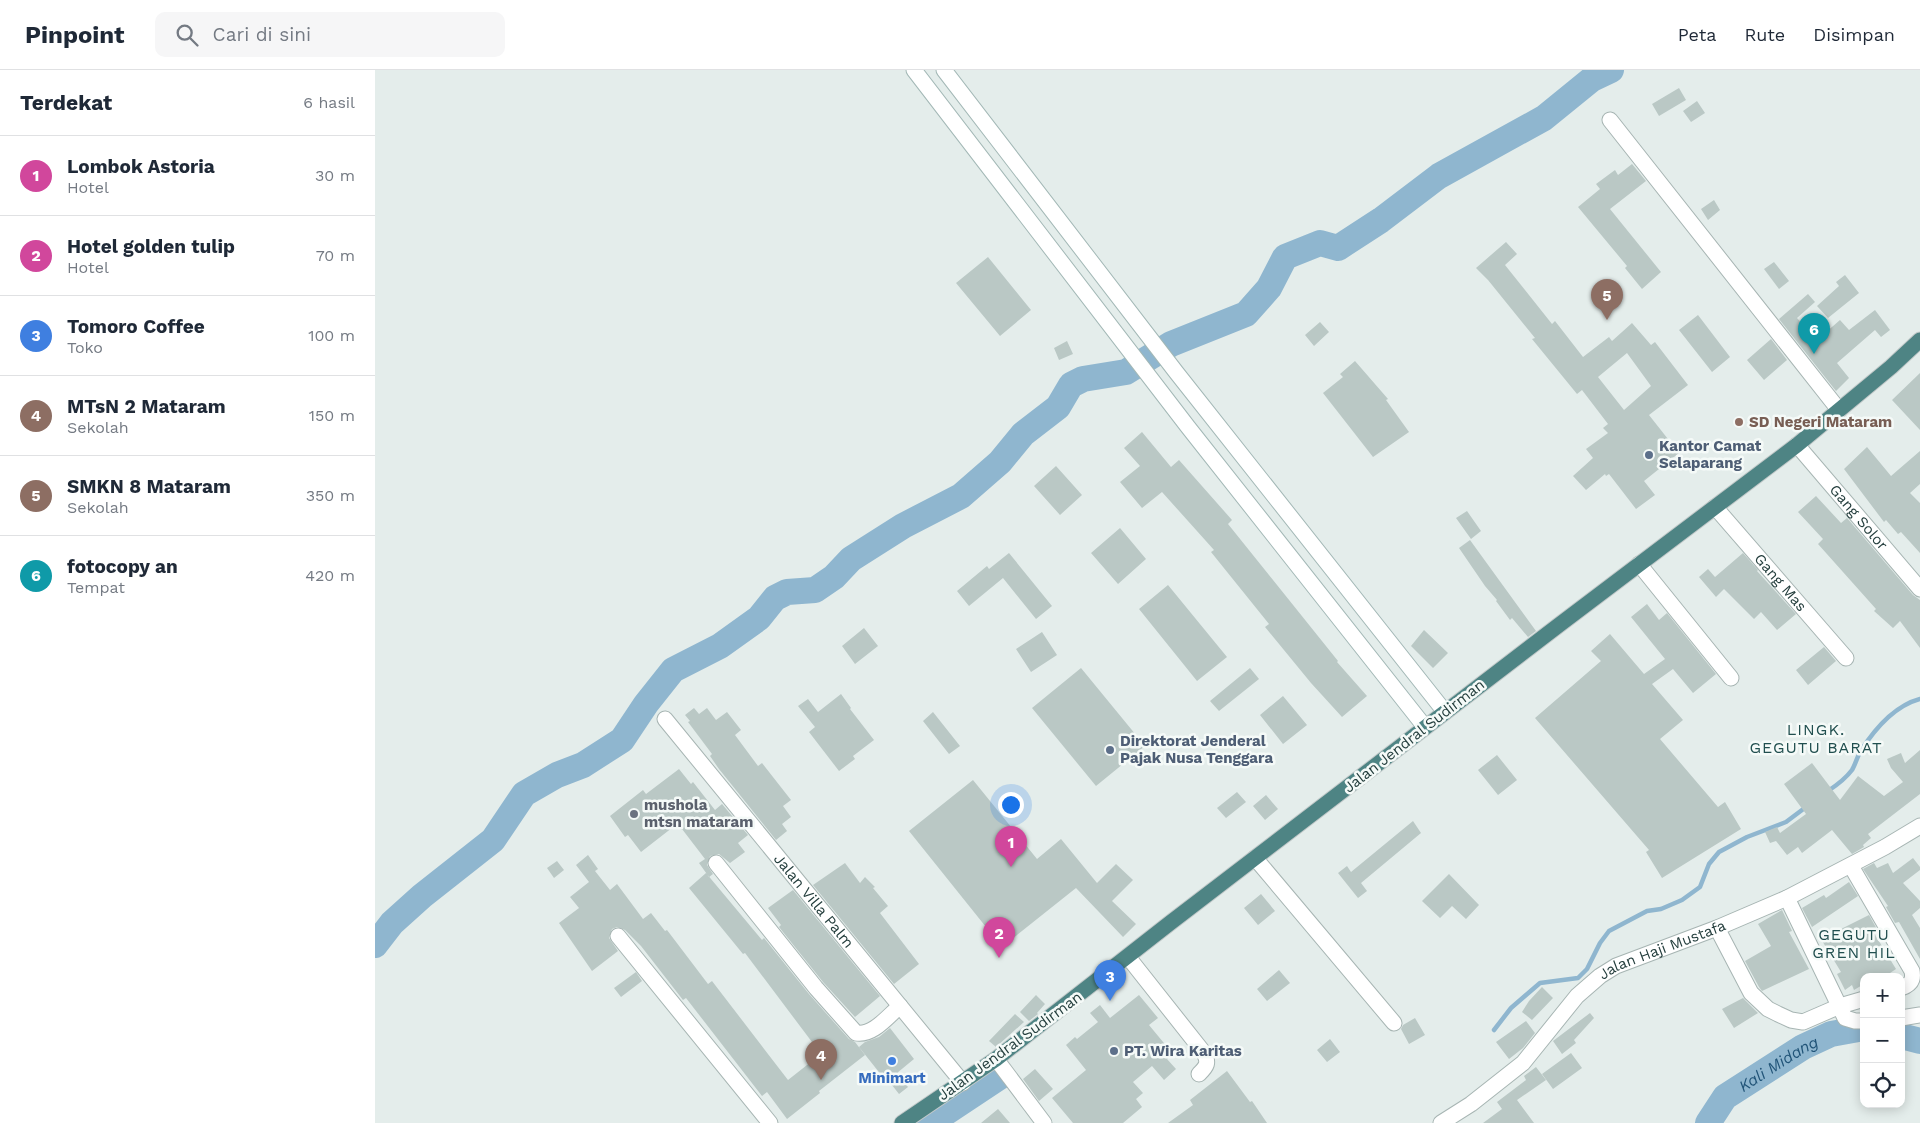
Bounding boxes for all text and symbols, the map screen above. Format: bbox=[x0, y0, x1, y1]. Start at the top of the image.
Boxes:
search box bbox=[155, 12, 505, 57]
text: Pinpoint bbox=[25, 21, 125, 49]
icon: search bbox=[173, 21, 201, 49]
text: Cari di sini bbox=[213, 23, 311, 46]
text: Peta bbox=[1678, 24, 1716, 45]
text: Rute bbox=[1744, 24, 1785, 45]
text: Disimpan bbox=[1813, 24, 1895, 45]
text: Terdekat bbox=[20, 90, 112, 115]
text: 6 hasil bbox=[303, 93, 355, 112]
text: Lombok Astoria bbox=[67, 155, 215, 178]
text: 1 bbox=[33, 166, 39, 185]
text: 30 m bbox=[315, 166, 355, 185]
text: Hotel bbox=[67, 178, 109, 197]
text: Hotel golden tulip bbox=[67, 235, 235, 258]
text: 2 bbox=[31, 246, 41, 265]
text: 70 m bbox=[316, 246, 355, 265]
text: Hotel bbox=[67, 258, 109, 277]
pin: 5 bbox=[1591, 279, 1623, 320]
pin: 6 bbox=[1798, 313, 1830, 354]
text: Tomoro Coffee bbox=[67, 315, 205, 338]
text: 3 bbox=[31, 326, 41, 345]
text: 100 m bbox=[308, 326, 355, 345]
text: Toko bbox=[67, 338, 103, 357]
text: MTsN 2 Mataram bbox=[67, 395, 226, 418]
text: 4 bbox=[31, 406, 41, 425]
text: 150 m bbox=[309, 406, 355, 425]
place label: SD Negeri Mataram bbox=[1749, 413, 1892, 431]
marker: SD Negeri Mataram bbox=[1733, 416, 1745, 428]
text: Sekolah bbox=[67, 418, 129, 437]
place label: Kantor Camat Selaparang bbox=[1659, 437, 1762, 472]
marker: Kantor Camat Selaparang bbox=[1643, 449, 1655, 461]
text: SMKN 8 Mataram bbox=[67, 475, 231, 498]
street label: Gang Solor bbox=[1826, 481, 1892, 554]
text: 5 bbox=[31, 486, 41, 505]
text: 350 m bbox=[306, 486, 355, 505]
text: Sekolah bbox=[67, 498, 129, 517]
street label: Gang Mas bbox=[1750, 550, 1811, 615]
text: fotocopy an bbox=[67, 555, 178, 578]
text: 6 bbox=[31, 566, 41, 585]
text: 420 m bbox=[305, 566, 355, 585]
text: Tempat bbox=[67, 578, 125, 597]
street label: Jalan Jendral Sudirman bbox=[1340, 675, 1488, 797]
district label: LINGK. GEGUTU BARAT bbox=[1749, 720, 1883, 757]
place label: Direktorat Jenderal Pajak Nusa Tenggara bbox=[1120, 732, 1273, 767]
marker: Direktorat Jenderal Pajak Nusa Tenggara bbox=[1104, 744, 1116, 756]
your location bbox=[998, 792, 1024, 818]
place label: mushola mtsn mataram bbox=[644, 796, 753, 831]
marker: mushola mtsn mataram bbox=[628, 808, 640, 820]
pin: 1 bbox=[995, 826, 1027, 867]
street label: Jalan Villa Palm bbox=[770, 850, 858, 952]
street label: Jalan Haji Mustafa bbox=[1595, 916, 1729, 984]
pin: 2 bbox=[983, 917, 1015, 958]
district label: GEGUTU GREN HIL bbox=[1812, 925, 1896, 962]
pin: 3 bbox=[1094, 960, 1126, 1001]
map controls bbox=[1860, 973, 1905, 1108]
button: + bbox=[1860, 973, 1905, 1018]
street label: Jalan Jendral Sudirman bbox=[935, 988, 1085, 1104]
button: − bbox=[1860, 1018, 1905, 1063]
water label: Kali Midang bbox=[1735, 1032, 1821, 1096]
pin: 4 bbox=[805, 1039, 837, 1080]
place label: PT. Wira Karitas bbox=[1124, 1042, 1242, 1060]
marker: PT. Wira Karitas bbox=[1108, 1045, 1120, 1057]
marker: Minimart bbox=[886, 1055, 898, 1067]
button: locate bbox=[1860, 1063, 1905, 1108]
place label: Minimart bbox=[858, 1069, 926, 1087]

